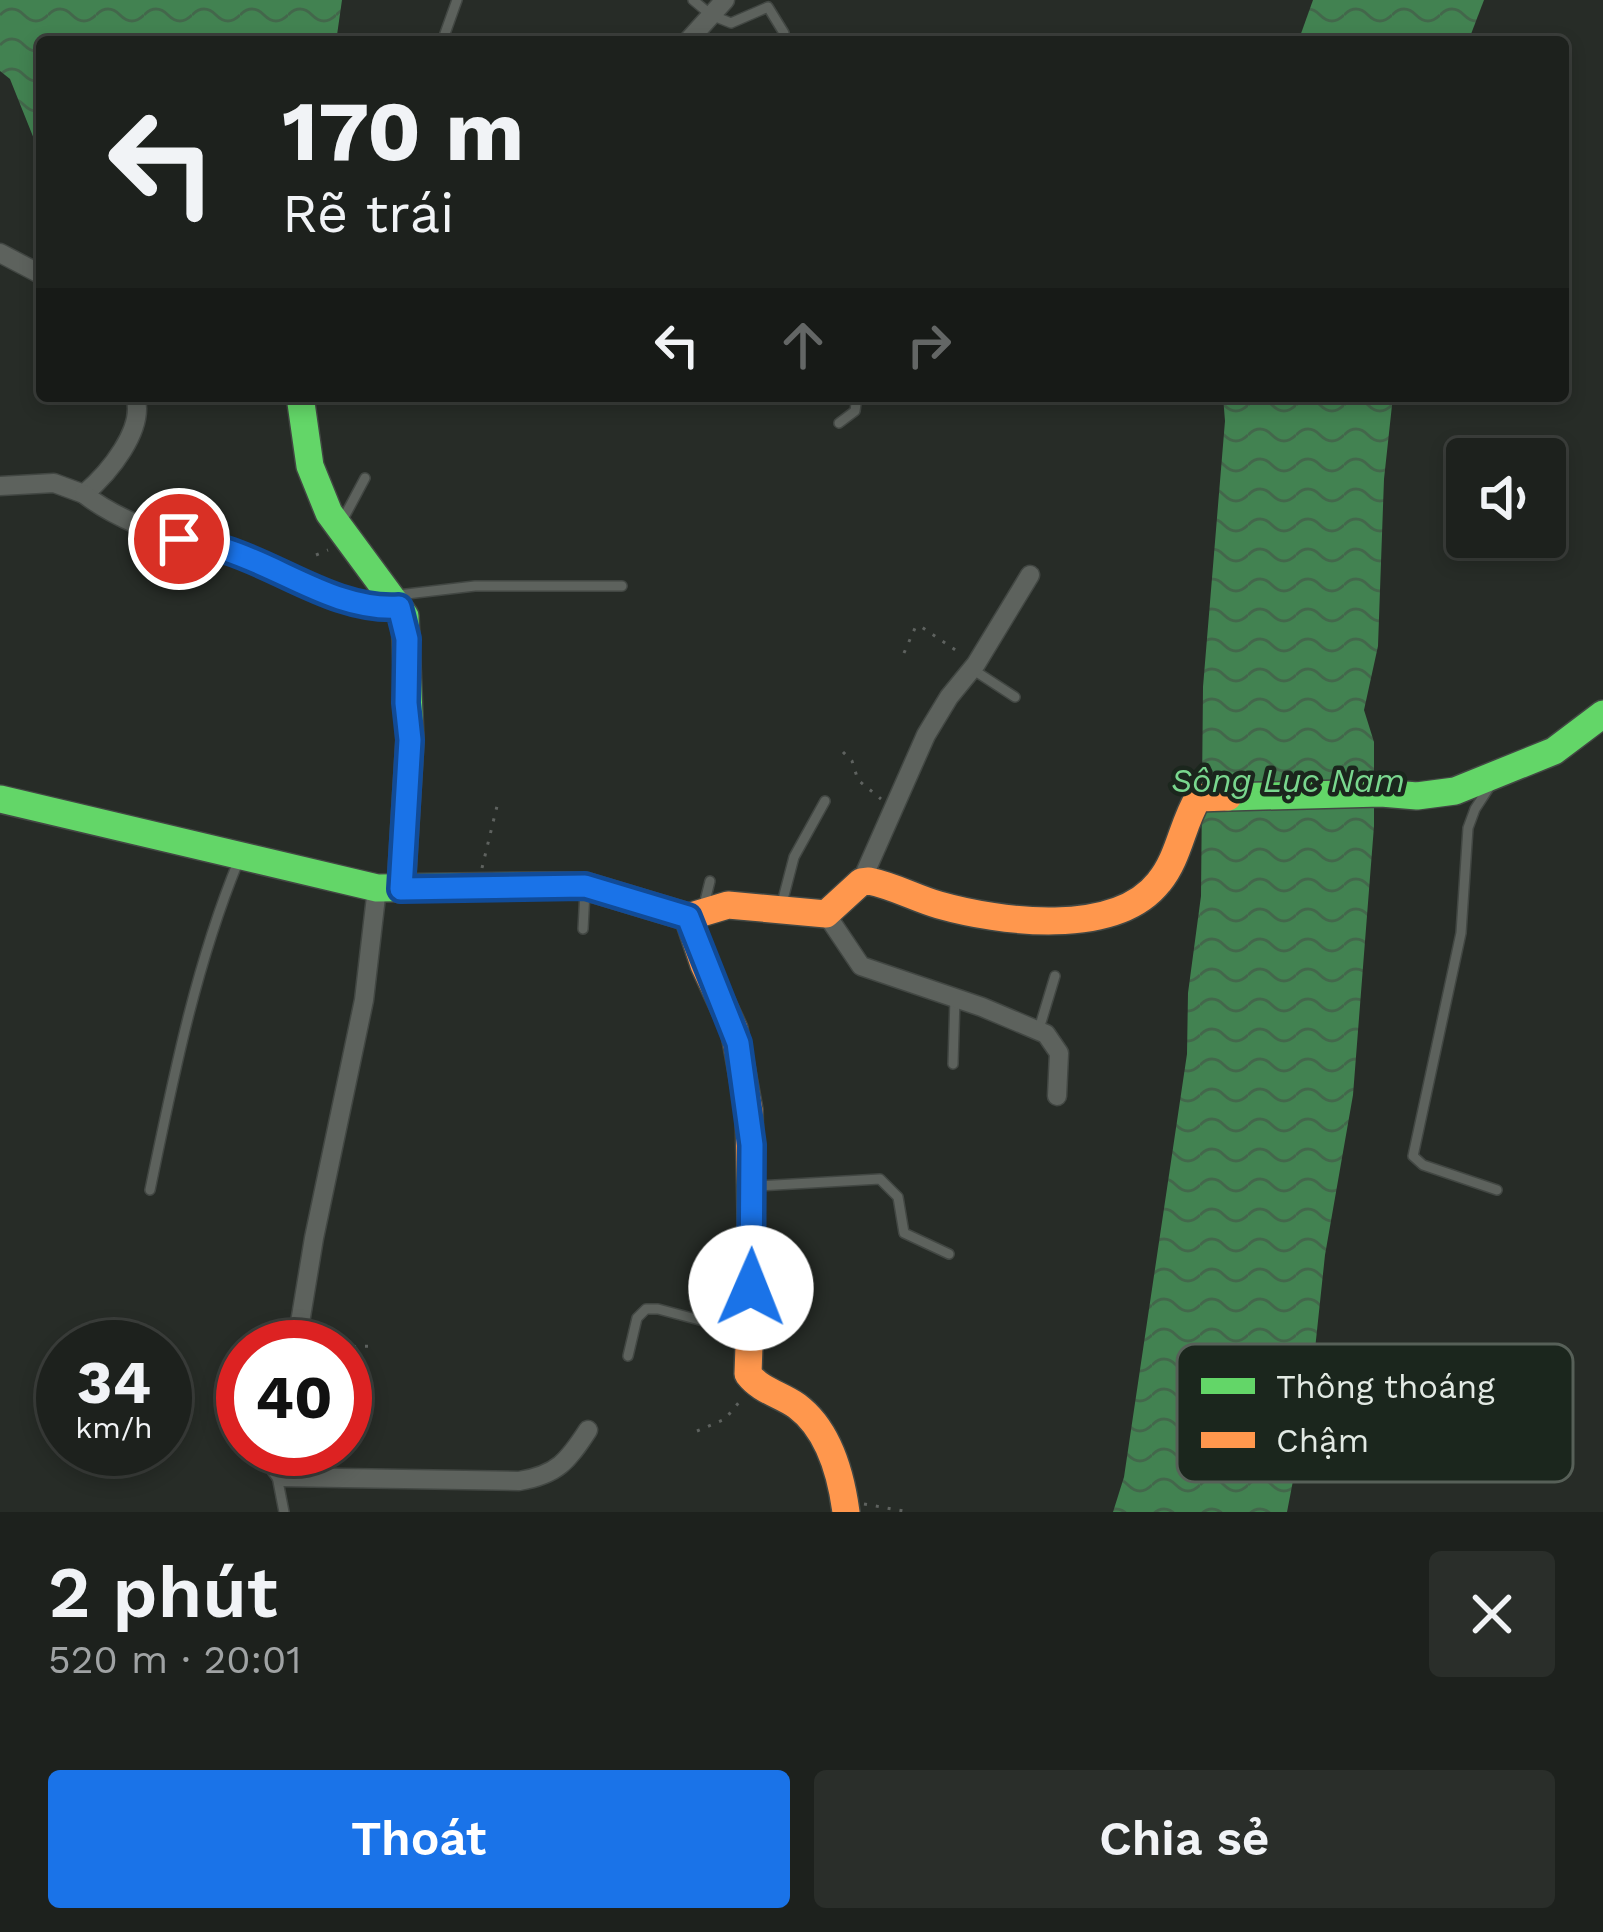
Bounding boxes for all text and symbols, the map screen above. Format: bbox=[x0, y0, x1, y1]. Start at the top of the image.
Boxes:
text: 170 m bbox=[282, 82, 524, 180]
icon: left bbox=[84, 84, 240, 240]
text: Rẽ trái bbox=[282, 182, 454, 245]
icon: left bbox=[644, 312, 710, 378]
icon: ahead bbox=[770, 312, 836, 378]
icon: right bbox=[896, 312, 962, 378]
map controls bbox=[1446, 438, 1566, 558]
button: sound bbox=[1446, 438, 1566, 558]
pin bbox=[128, 488, 230, 590]
icon: arrive bbox=[146, 506, 212, 572]
water label: Sông Lục Nam bbox=[1171, 761, 1405, 800]
position arrow bbox=[688, 1225, 814, 1351]
speed limit sign: 40 bbox=[216, 1320, 372, 1476]
legend bbox=[1177, 1344, 1573, 1482]
text: 34 bbox=[77, 1347, 151, 1418]
text: Thông thoáng bbox=[1276, 1367, 1495, 1406]
text: km/h bbox=[75, 1410, 153, 1445]
text: Chậm bbox=[1276, 1421, 1369, 1460]
text: 2 phút bbox=[48, 1550, 278, 1634]
button: close bbox=[1429, 1551, 1555, 1677]
text: 520 m · 20:01 bbox=[48, 1637, 302, 1682]
button: Thoát bbox=[48, 1770, 790, 1908]
button: Chia sẻ bbox=[814, 1770, 1555, 1908]

